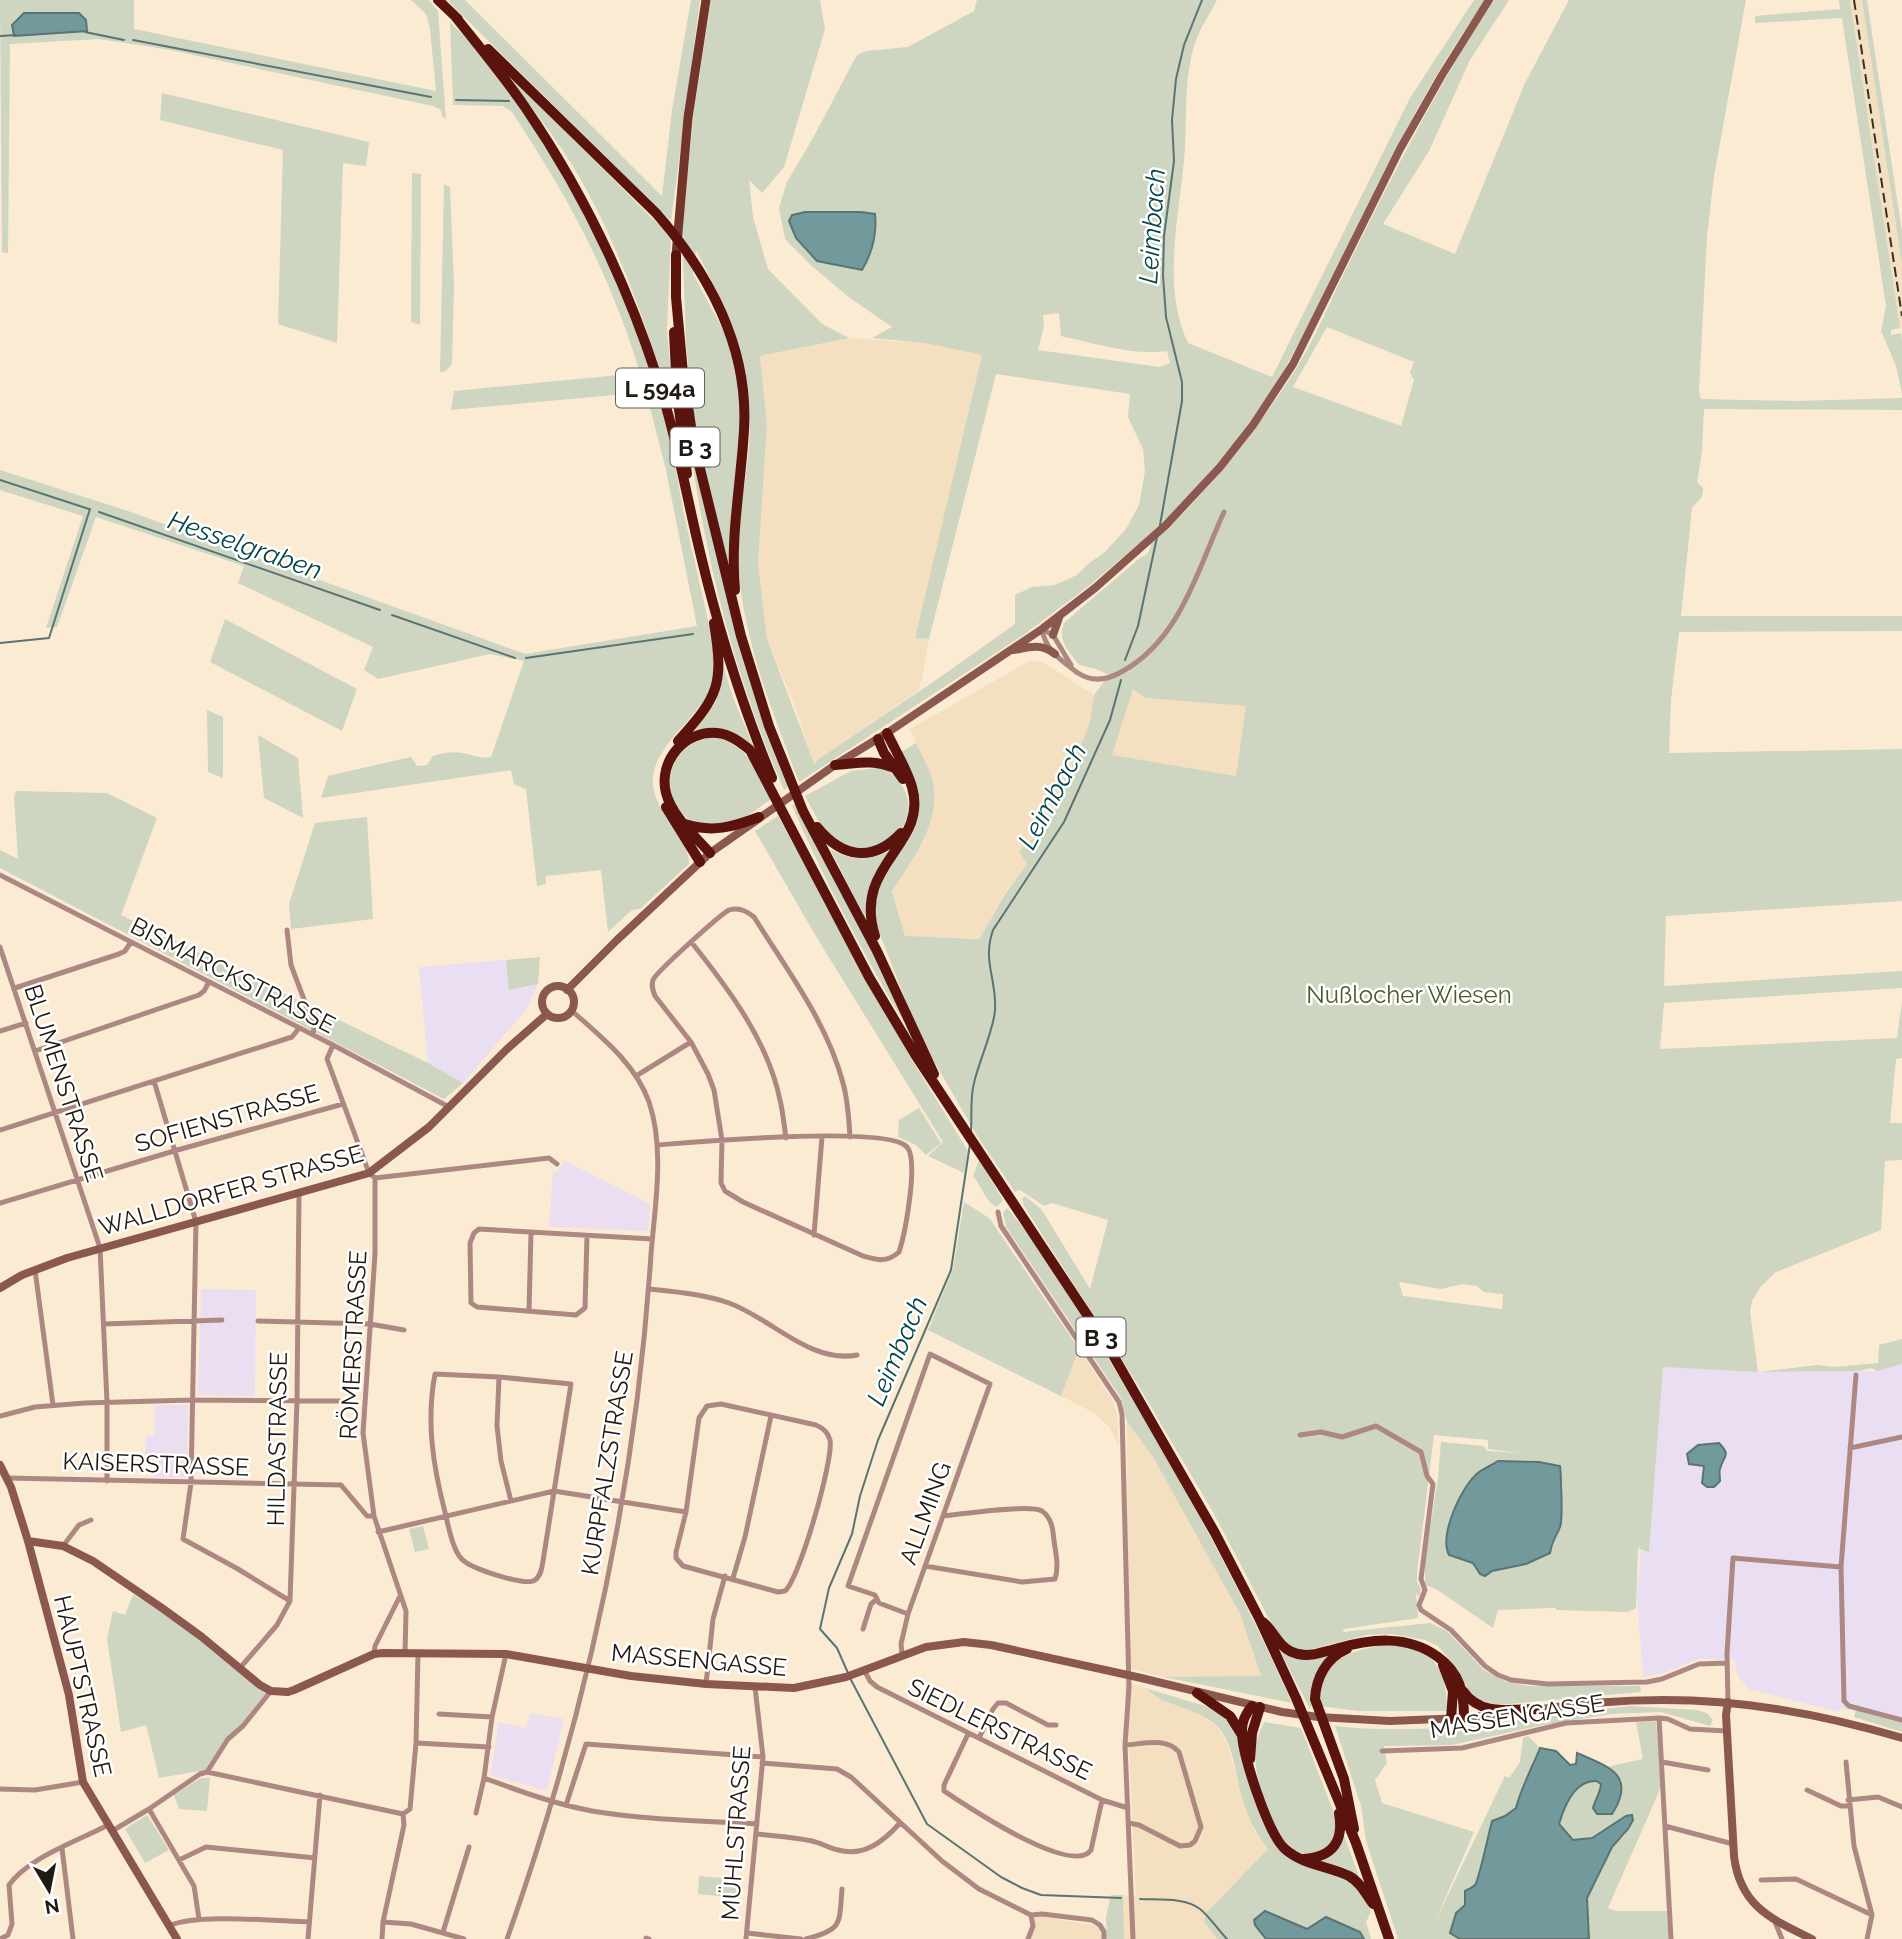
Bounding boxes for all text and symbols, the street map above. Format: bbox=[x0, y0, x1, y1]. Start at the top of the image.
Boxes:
water label: Leimbach bbox=[1133, 167, 1171, 285]
road number: L 594a bbox=[616, 368, 704, 408]
road number: B 3 bbox=[670, 428, 720, 466]
water label: Hesselgraben bbox=[164, 505, 326, 585]
water label: Leimbach bbox=[1012, 738, 1092, 854]
street label: BISMARCKSTRASSE bbox=[126, 911, 340, 1039]
park label: Nußlocher Wiesen bbox=[1306, 980, 1512, 1009]
street label: BLUMENSTRASSE bbox=[18, 981, 110, 1185]
street label: SOFIENSTRASSE bbox=[132, 1078, 322, 1158]
street label: WALLDORFER STRASSE bbox=[95, 1138, 367, 1242]
street label: RÖMERSTRASSE bbox=[334, 1250, 372, 1440]
water label: Leimbach bbox=[861, 1292, 933, 1410]
road number: B 3 bbox=[1076, 1318, 1126, 1356]
street label: KURPFALZSTRASSE bbox=[575, 1349, 639, 1577]
street label: HILDASTRASSE bbox=[261, 1351, 293, 1527]
street label: KAISERSTRASSE bbox=[62, 1446, 250, 1482]
street label: ALLMING bbox=[893, 1458, 957, 1568]
street label: HAUPTSTRASSE bbox=[48, 1592, 118, 1780]
street label: MASSENGASSE bbox=[610, 1638, 788, 1682]
street label: SIEDLERSTRASSE bbox=[903, 1672, 1097, 1786]
street label: MASSENGASSE bbox=[1428, 1688, 1606, 1744]
street label: MÜHLSTRASSE bbox=[715, 1745, 757, 1921]
north arrow bbox=[14, 1855, 84, 1925]
text: N bbox=[43, 1895, 61, 1919]

